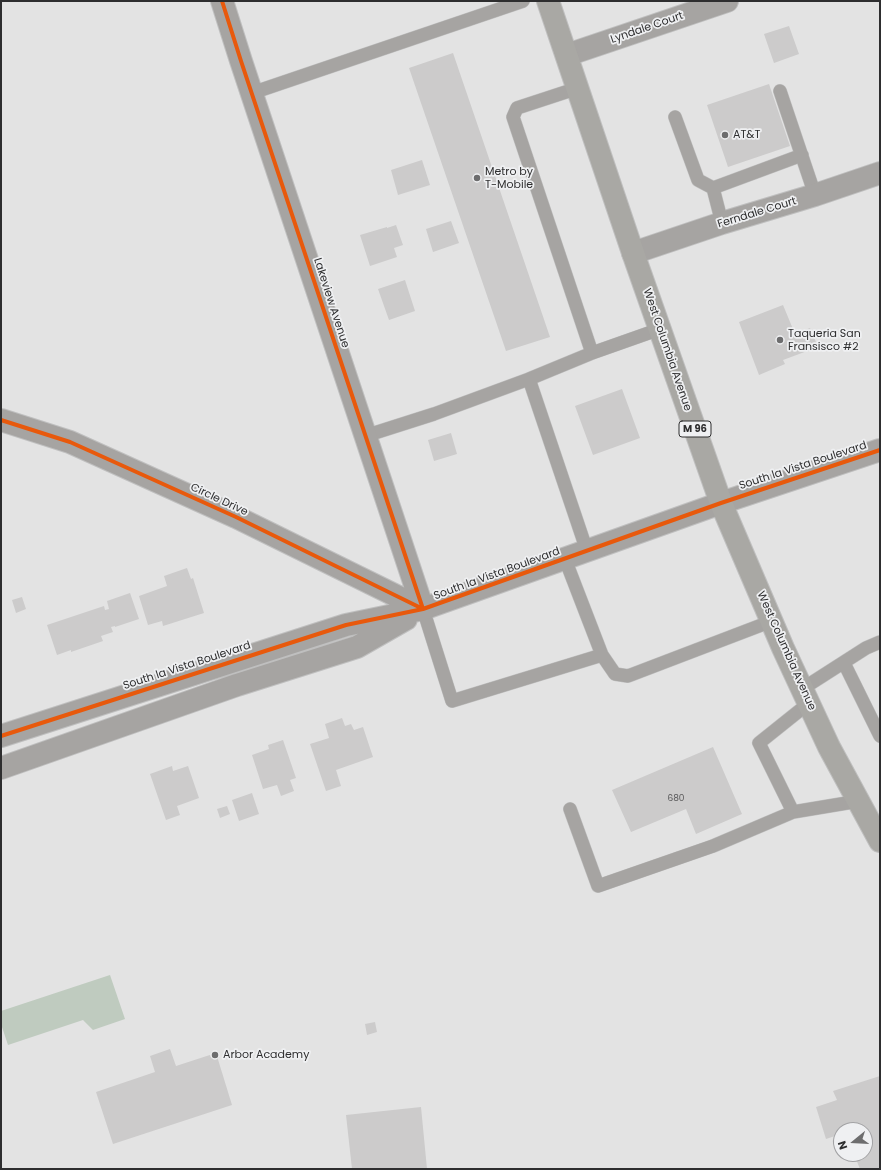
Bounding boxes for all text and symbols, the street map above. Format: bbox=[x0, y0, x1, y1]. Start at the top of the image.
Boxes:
street label: Lyndale Court bbox=[609, 9, 685, 47]
place label: AT&T bbox=[733, 128, 760, 142]
marker: AT&T bbox=[720, 130, 730, 140]
place label: Metro by T-Mobile bbox=[485, 165, 533, 191]
marker: Metro by T-Mobile bbox=[472, 173, 482, 183]
street label: Ferndale Court bbox=[716, 195, 798, 231]
street label: Lakeview Avenue bbox=[310, 256, 352, 350]
street label: West Columbia Avenue bbox=[640, 287, 694, 413]
place label: Taqueria San Fransisco #2 bbox=[788, 327, 861, 353]
marker: Taqueria San Fransisco #2 bbox=[775, 335, 785, 345]
road number: M 96 bbox=[679, 421, 711, 437]
street label: South la Vista Boulevard bbox=[738, 439, 868, 493]
street label: Circle Drive bbox=[188, 481, 250, 519]
street label: South la Vista Boulevard bbox=[432, 545, 562, 603]
street label: West Columbia Avenue bbox=[754, 590, 818, 712]
street label: South la Vista Boulevard bbox=[122, 639, 252, 693]
house number: 680 bbox=[667, 794, 685, 804]
place label: Arbor Academy bbox=[223, 1048, 309, 1062]
marker: Arbor Academy bbox=[210, 1050, 220, 1060]
north arrow bbox=[833, 1122, 873, 1162]
text: N bbox=[834, 1139, 851, 1152]

